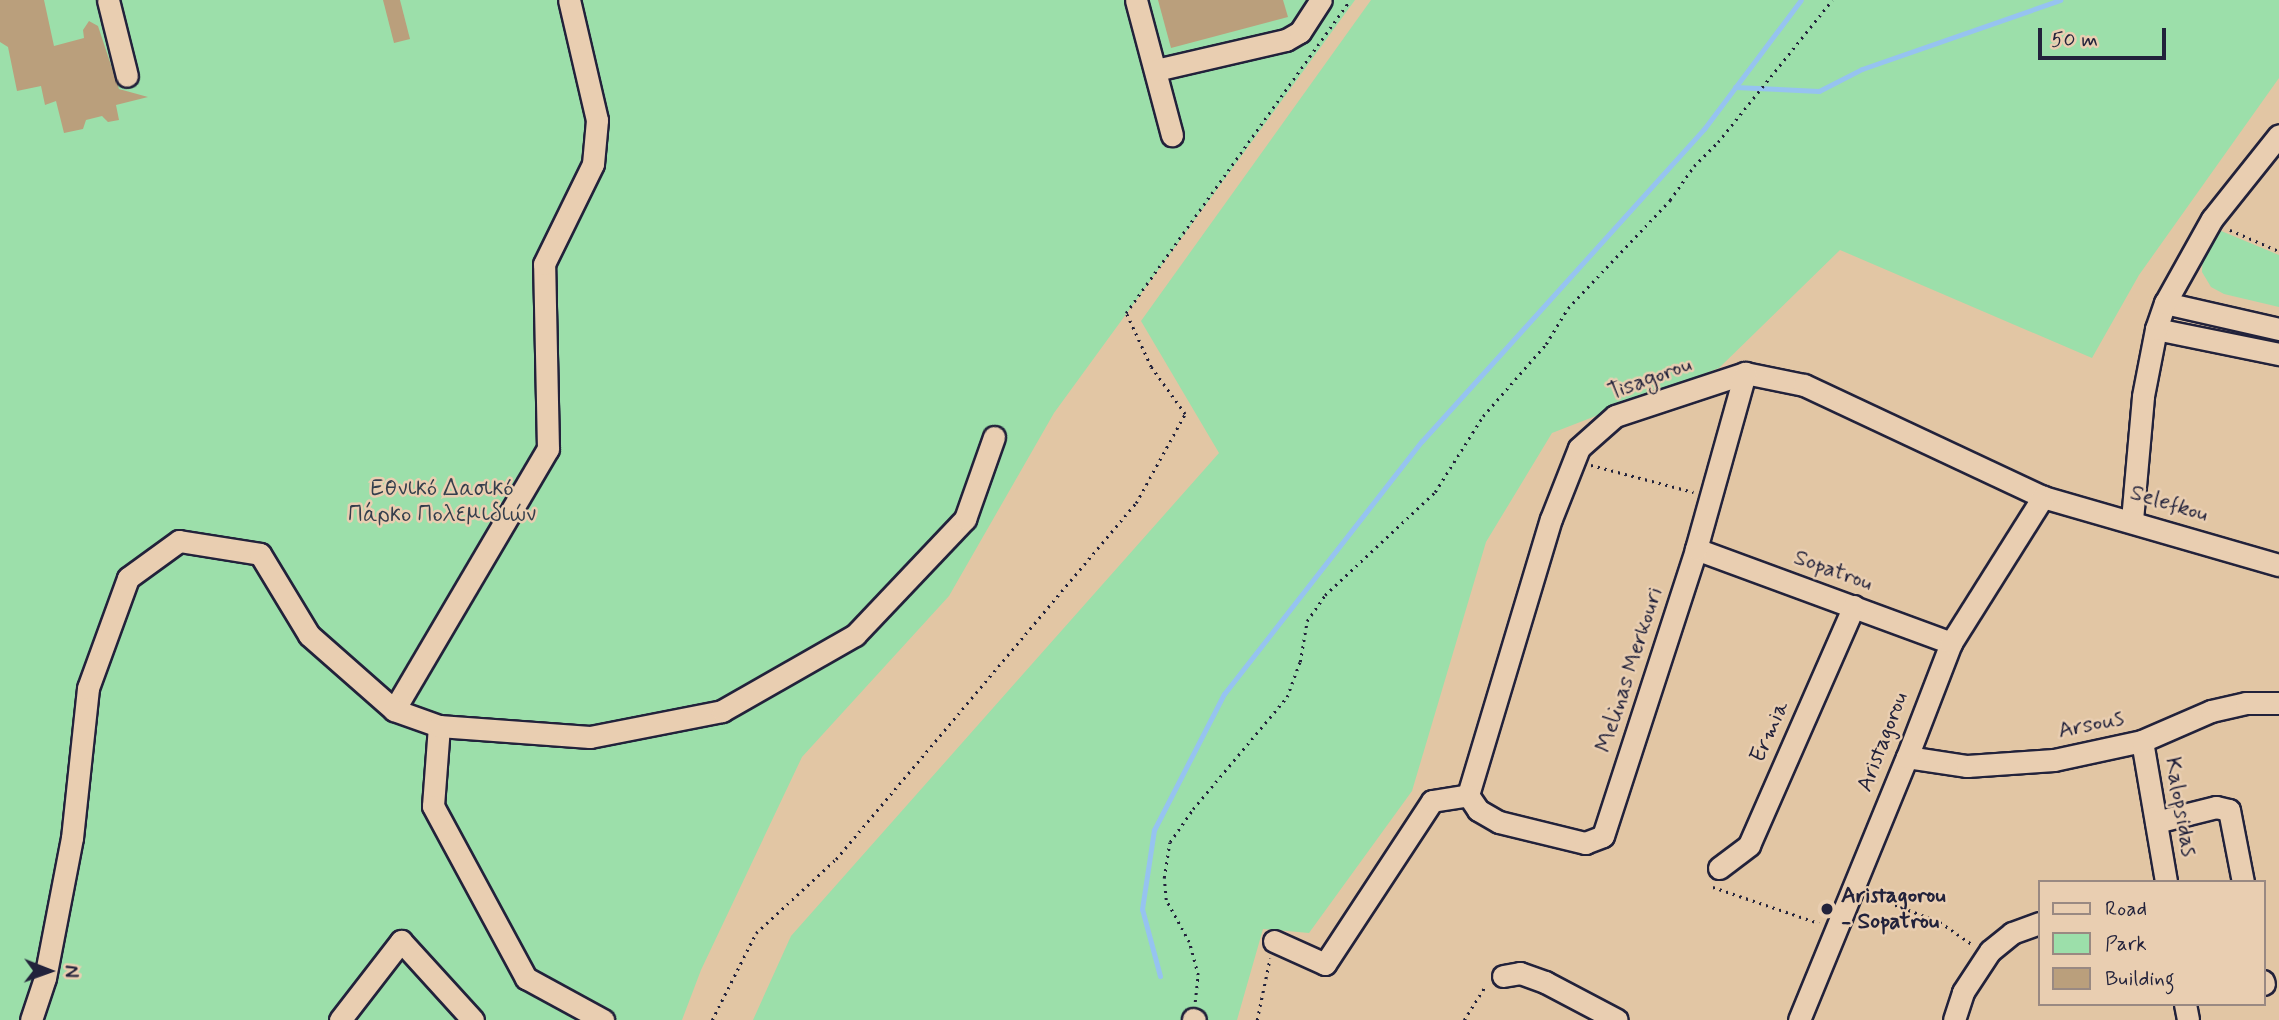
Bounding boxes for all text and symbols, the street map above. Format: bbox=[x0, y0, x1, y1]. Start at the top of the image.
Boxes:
scale bar bbox=[2041, 14, 2169, 58]
text: 50 m bbox=[2051, 26, 2098, 54]
street label: Tisagorou bbox=[1604, 351, 1696, 407]
park label: Εθνικό Δασικό Πάρκο Πολεμιδιών bbox=[348, 475, 536, 529]
street label: Selefkou bbox=[2127, 479, 2211, 529]
street label: Sopatrou bbox=[1790, 544, 1876, 598]
street label: Melinas Merkouri bbox=[1590, 583, 1670, 757]
street label: Aristagorou bbox=[1851, 688, 1915, 796]
street label: Ermia bbox=[1744, 697, 1796, 767]
street label: Arsous bbox=[2056, 705, 2126, 745]
street label: Kalopsidas bbox=[2158, 755, 2202, 859]
legend bbox=[2038, 880, 2265, 1006]
place label: Aristagorou - Sopatrou bbox=[1841, 882, 1946, 936]
text: Road bbox=[2105, 895, 2147, 923]
marker: Aristagorou - Sopatrou bbox=[1819, 901, 1835, 917]
text: Park bbox=[2105, 930, 2147, 958]
north arrow bbox=[14, 936, 84, 1006]
text: N bbox=[58, 965, 83, 978]
text: Building bbox=[2105, 965, 2175, 993]

